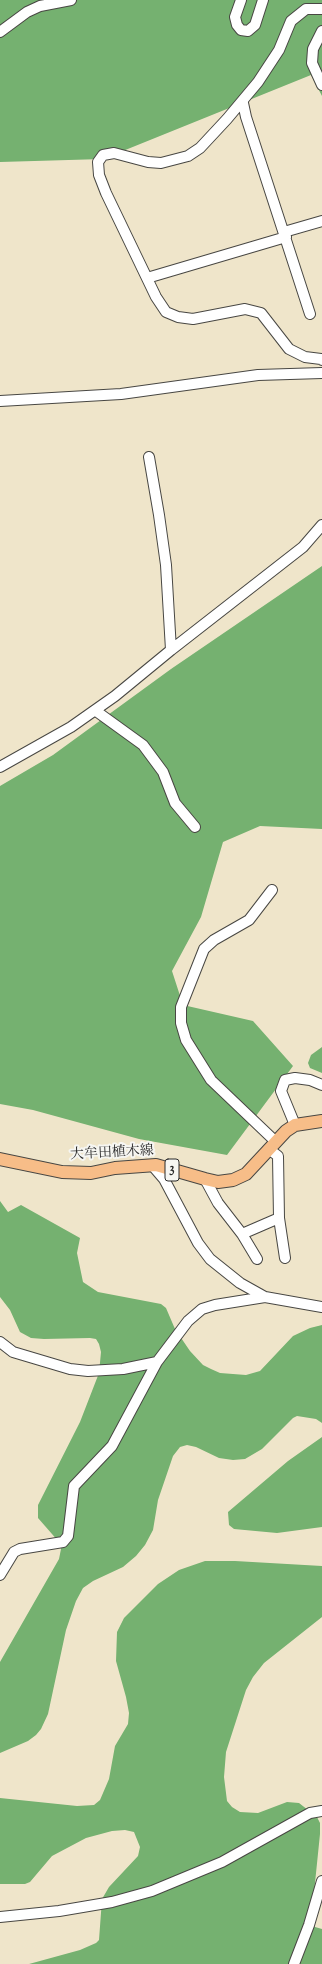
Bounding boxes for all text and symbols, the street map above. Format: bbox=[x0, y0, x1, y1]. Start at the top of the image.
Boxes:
street label: 大牟田植木線 bbox=[70, 1143, 154, 1165]
road number: 3 bbox=[165, 1159, 179, 1181]

